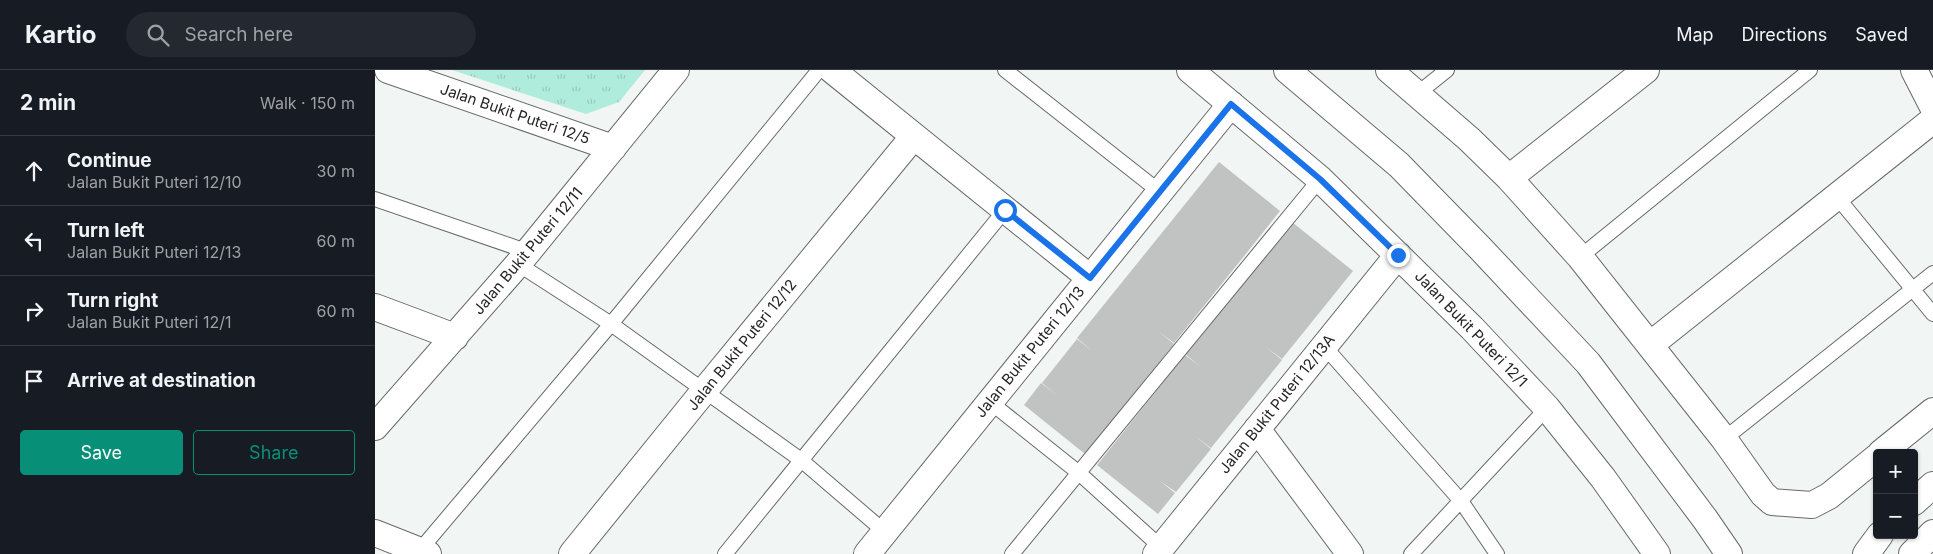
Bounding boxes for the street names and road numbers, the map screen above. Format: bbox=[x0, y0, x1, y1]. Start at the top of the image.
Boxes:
street label: Jalan Bukit Puteri 12/5 bbox=[438, 79, 593, 148]
street label: Jalan Bukit Puteri 12/11 bbox=[469, 183, 586, 318]
street label: Jalan Bukit Puteri 12/1 bbox=[1411, 267, 1532, 391]
street label: Jalan Bukit Puteri 12/12 bbox=[683, 275, 800, 414]
street label: Jalan Bukit Puteri 12/13 bbox=[971, 282, 1088, 421]
street label: Jalan Bukit Puteri 12/13A bbox=[1215, 330, 1339, 477]

